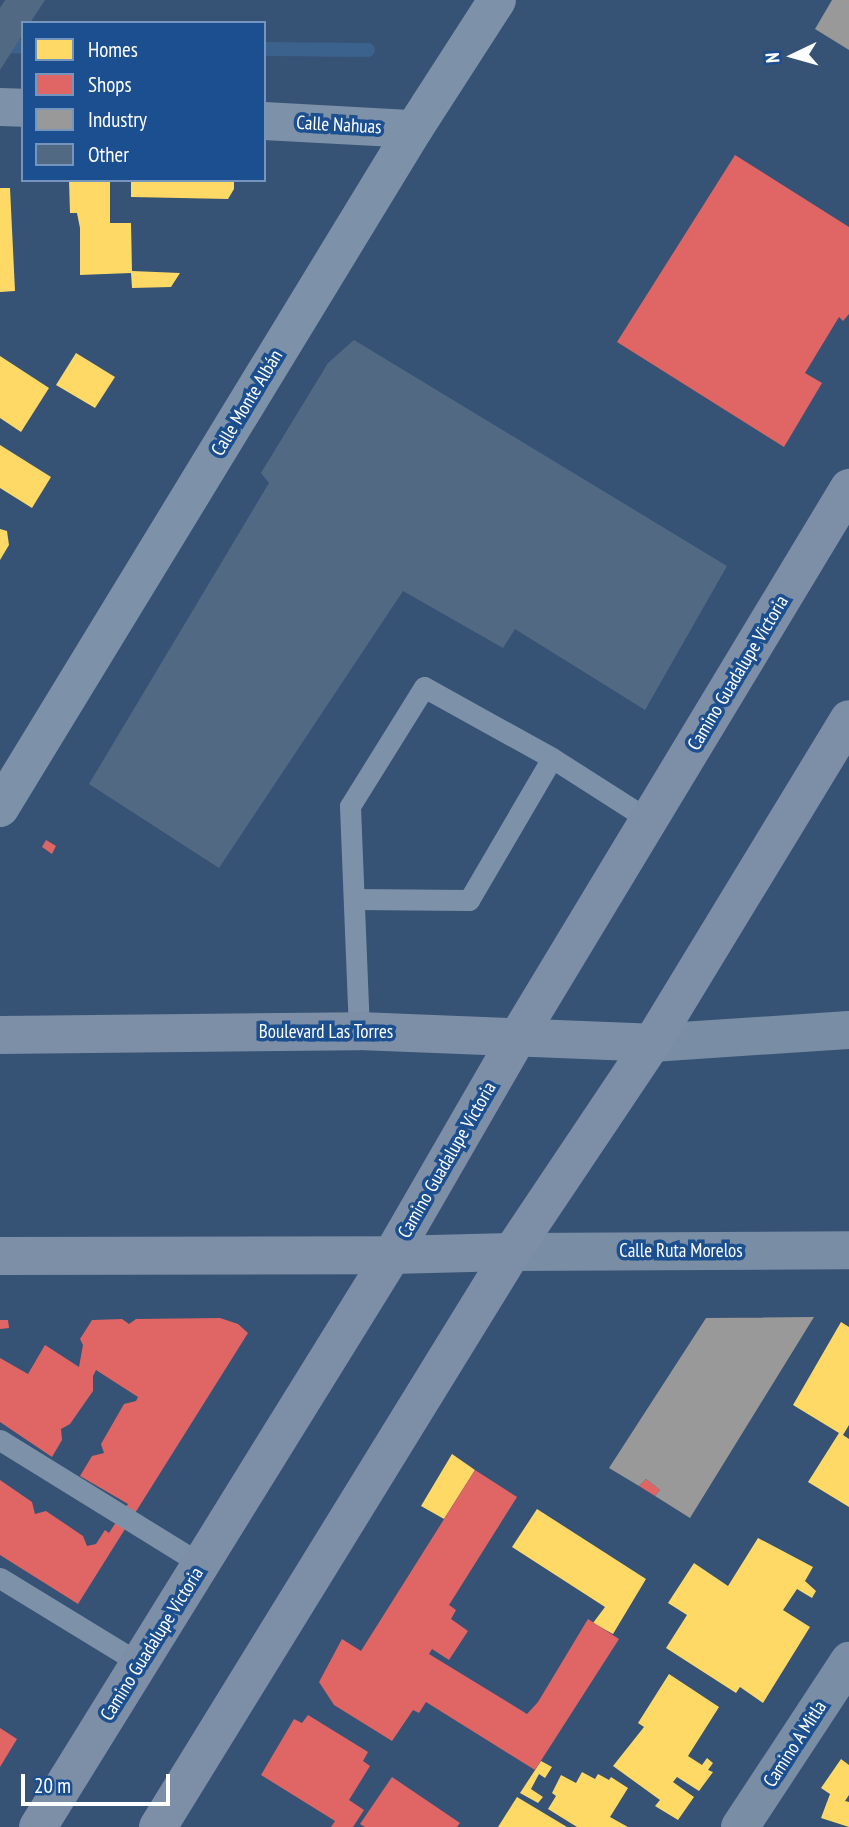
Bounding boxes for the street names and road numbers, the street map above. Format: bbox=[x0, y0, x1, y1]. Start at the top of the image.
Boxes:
street label: Calle Nahuas bbox=[296, 111, 382, 139]
street label: Calle Monte Albán bbox=[206, 346, 288, 460]
street label: Camino Guadalupe Victoria bbox=[683, 591, 793, 755]
street label: Boulevard Las Torres bbox=[259, 1021, 393, 1043]
street label: Camino Guadalupe Victoria bbox=[393, 1078, 501, 1242]
street label: Calle Ruta Morelos bbox=[619, 1240, 743, 1262]
street label: Camino Guadalupe Victoria bbox=[95, 1563, 209, 1725]
street label: Camino A Mitla bbox=[758, 1696, 832, 1792]

